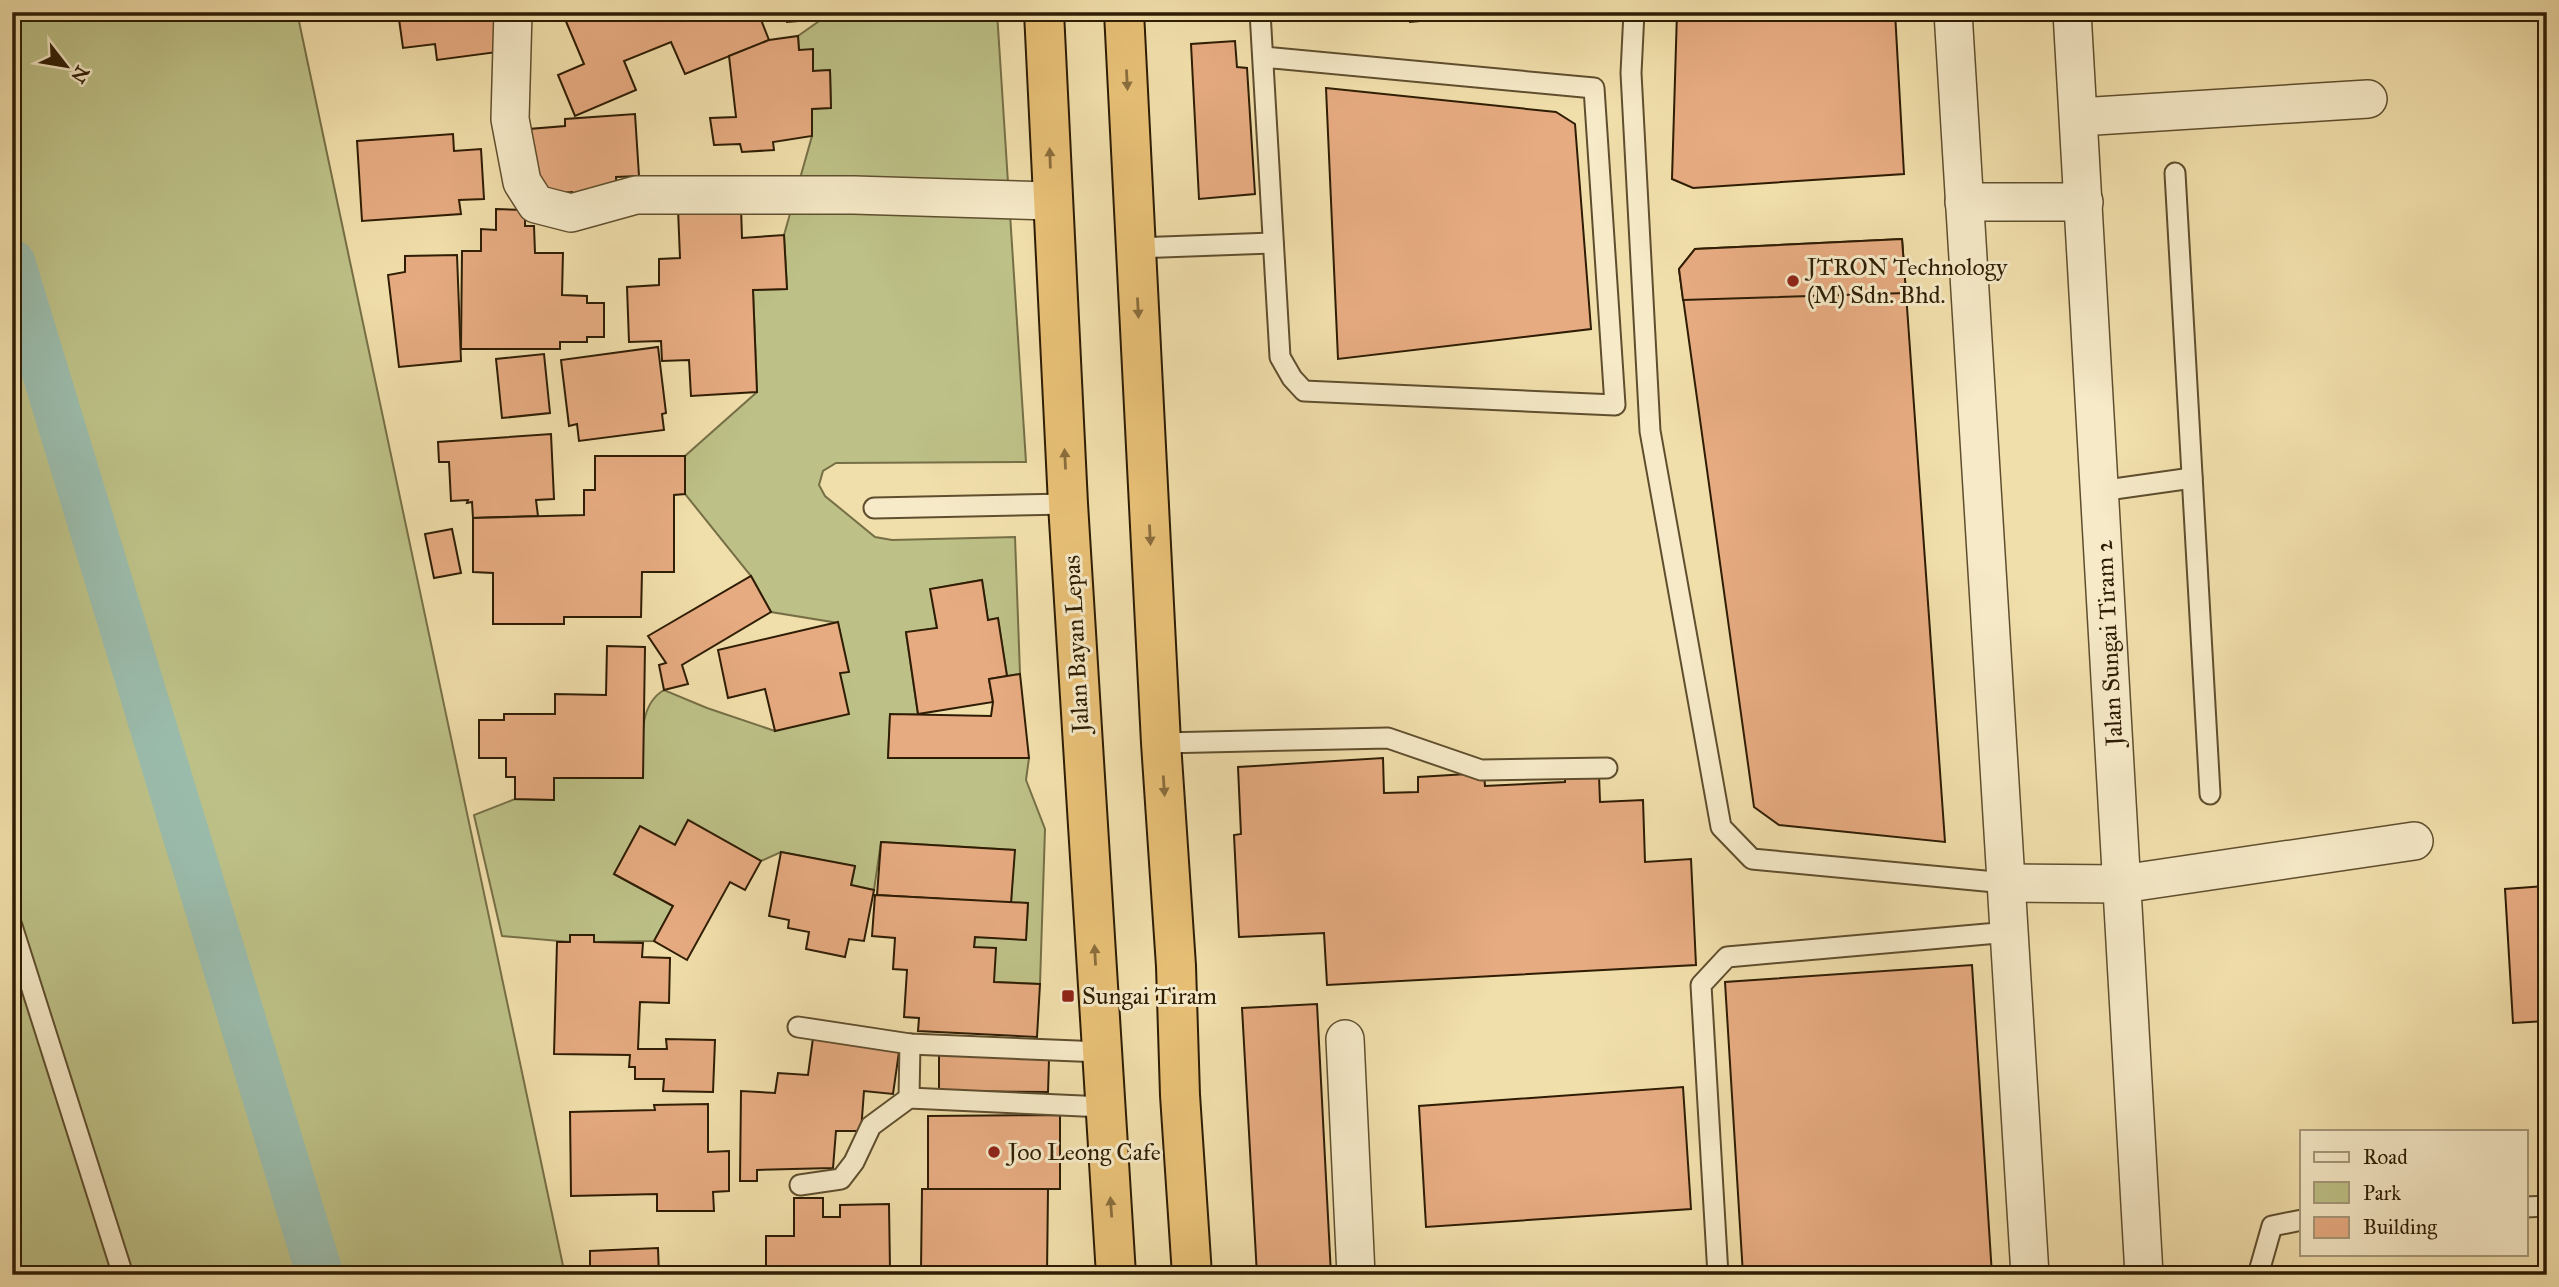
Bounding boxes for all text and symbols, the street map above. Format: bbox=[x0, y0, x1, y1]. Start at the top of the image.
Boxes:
north arrow bbox=[32, 32, 102, 102]
text: N bbox=[66, 62, 94, 87]
one-way arrow bbox=[1122, 70, 1133, 92]
one-way arrow bbox=[1044, 147, 1055, 169]
place label: JTRON Technology (M) Sdn. Bhd. bbox=[1804, 252, 2008, 310]
marker: JTRON Technology (M) Sdn. Bhd. bbox=[1785, 273, 1801, 289]
one-way arrow bbox=[1133, 297, 1144, 319]
one-way arrow bbox=[1060, 448, 1071, 470]
one-way arrow bbox=[1145, 524, 1156, 546]
street label: Jalan Sungai Tiram 2 bbox=[2089, 539, 2130, 750]
street label: Jalan Bayan Lepas bbox=[1056, 554, 1096, 737]
one-way arrow bbox=[1159, 776, 1170, 798]
one-way arrow bbox=[1089, 944, 1100, 966]
place label: Sungai Tiram bbox=[1082, 981, 1217, 1011]
marker: Sungai Tiram bbox=[1060, 988, 1076, 1004]
legend bbox=[2300, 1130, 2528, 1256]
place label: Joo Leong Cafe bbox=[1005, 1137, 1161, 1167]
marker: Joo Leong Cafe bbox=[986, 1144, 1002, 1160]
text: Road bbox=[2363, 1144, 2408, 1170]
text: Park bbox=[2363, 1180, 2401, 1206]
one-way arrow bbox=[1105, 1195, 1116, 1217]
text: Building bbox=[2363, 1214, 2437, 1240]

